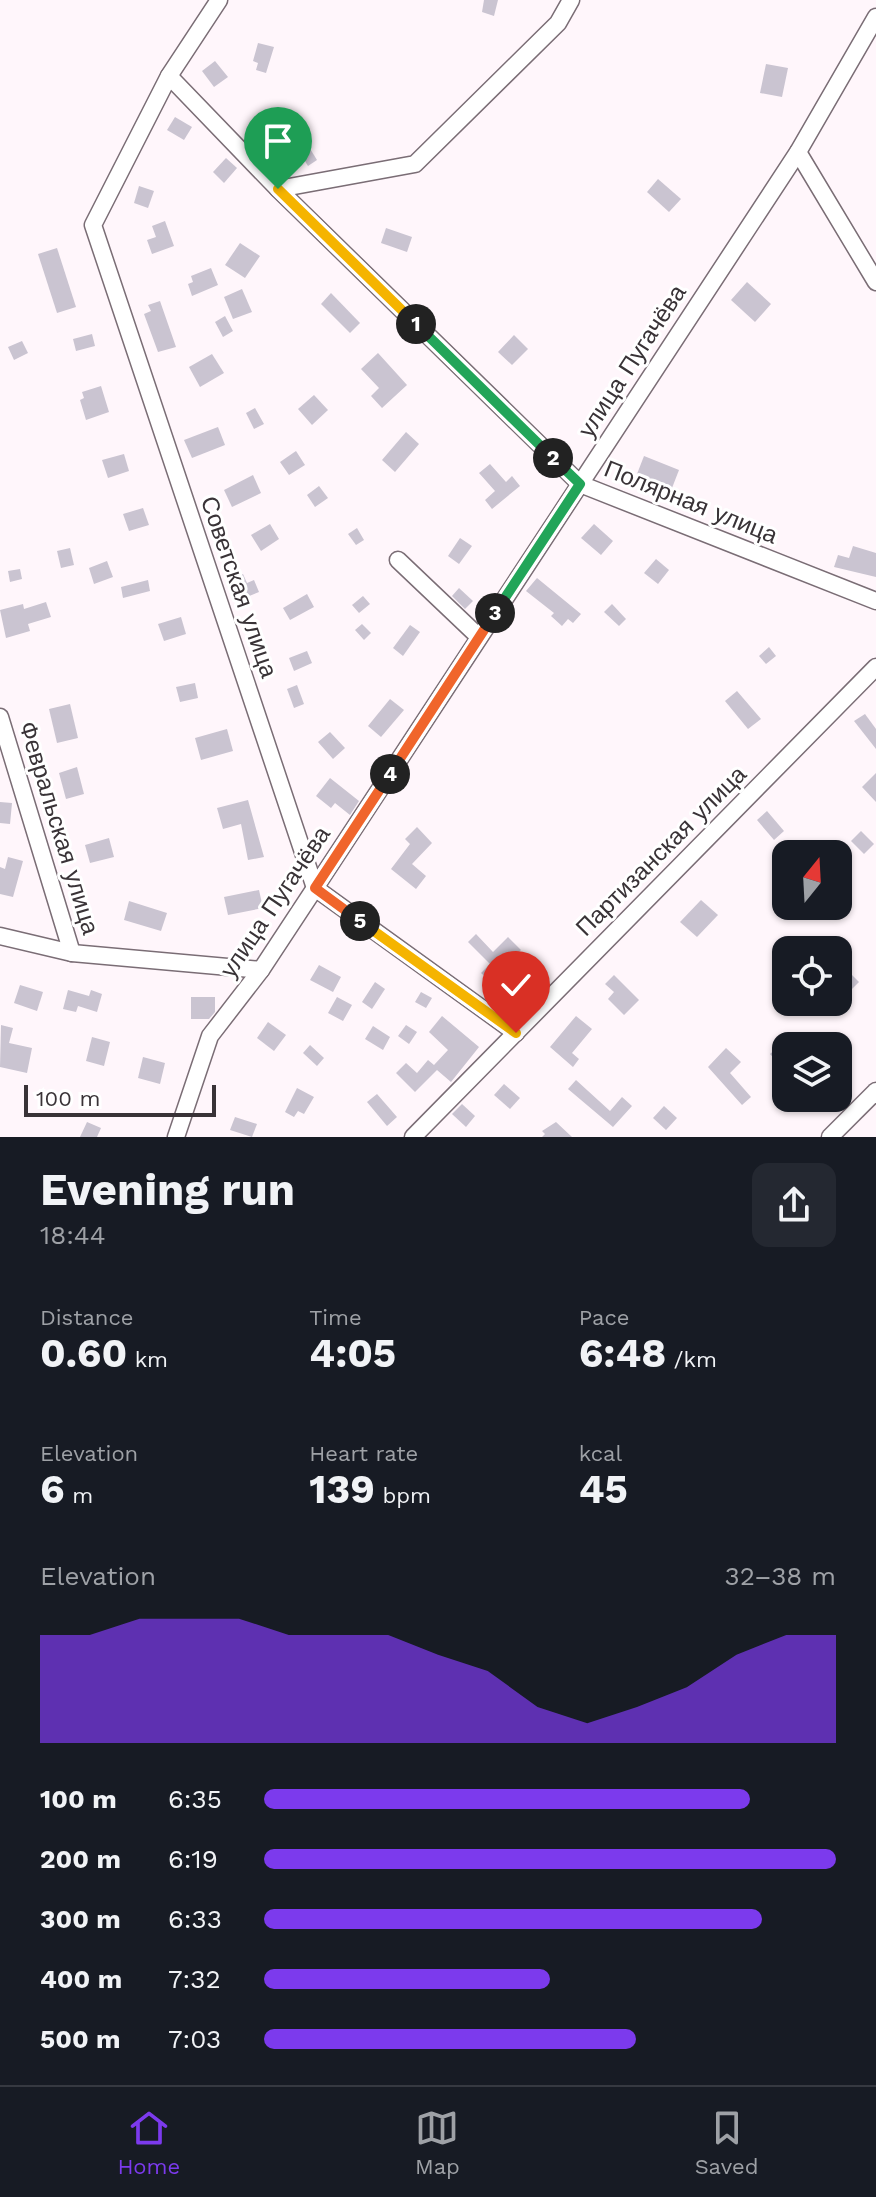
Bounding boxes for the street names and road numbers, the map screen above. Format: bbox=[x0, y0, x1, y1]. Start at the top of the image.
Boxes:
street label: улица Пугачёва bbox=[572, 279, 692, 442]
street label: Полярная улица bbox=[600, 455, 782, 550]
street label: Советская улица bbox=[195, 493, 283, 682]
street label: Февральская улица bbox=[13, 718, 105, 938]
street label: Партизанская улица bbox=[570, 760, 752, 942]
street label: улица Пугачёва bbox=[214, 821, 336, 983]

